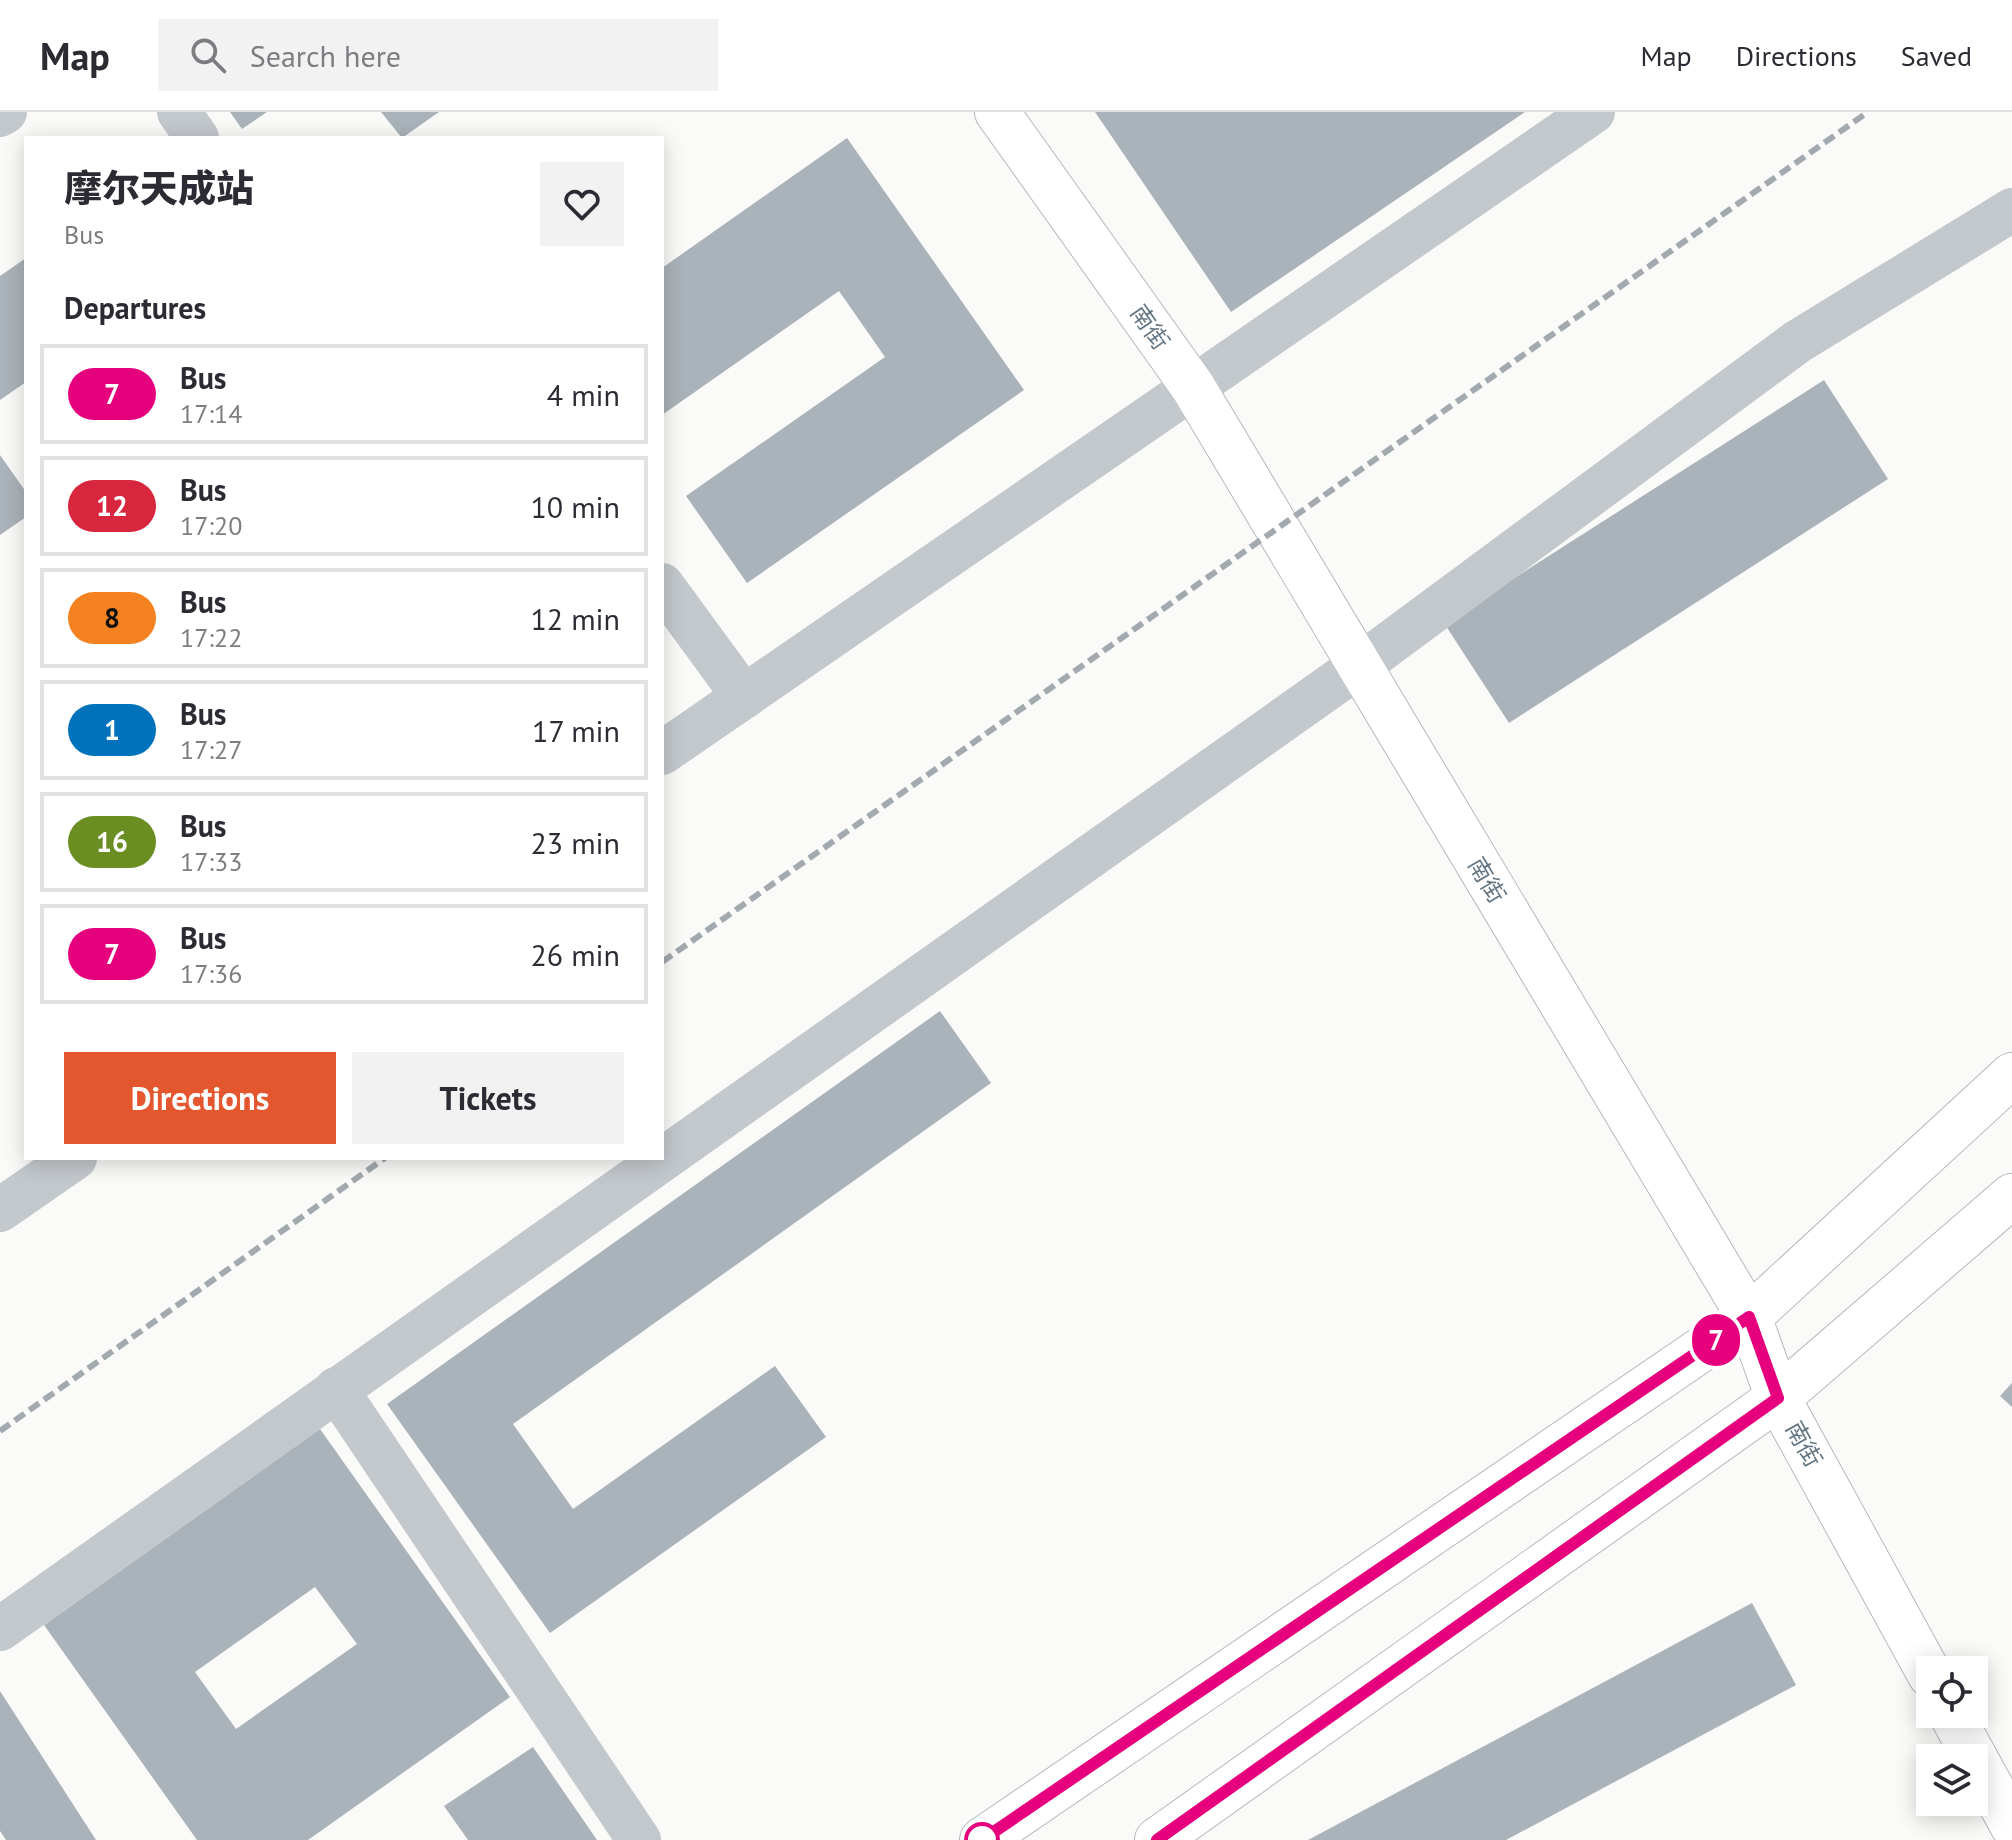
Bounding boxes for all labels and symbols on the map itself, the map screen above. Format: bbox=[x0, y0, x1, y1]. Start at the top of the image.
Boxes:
street label: 南街 bbox=[1124, 298, 1176, 356]
street label: 南街 bbox=[1461, 851, 1513, 909]
line badge: 7 bbox=[1690, 1314, 1742, 1366]
street label: 南街 bbox=[1779, 1415, 1829, 1473]
unlabelled marker bbox=[965, 1823, 999, 1840]

